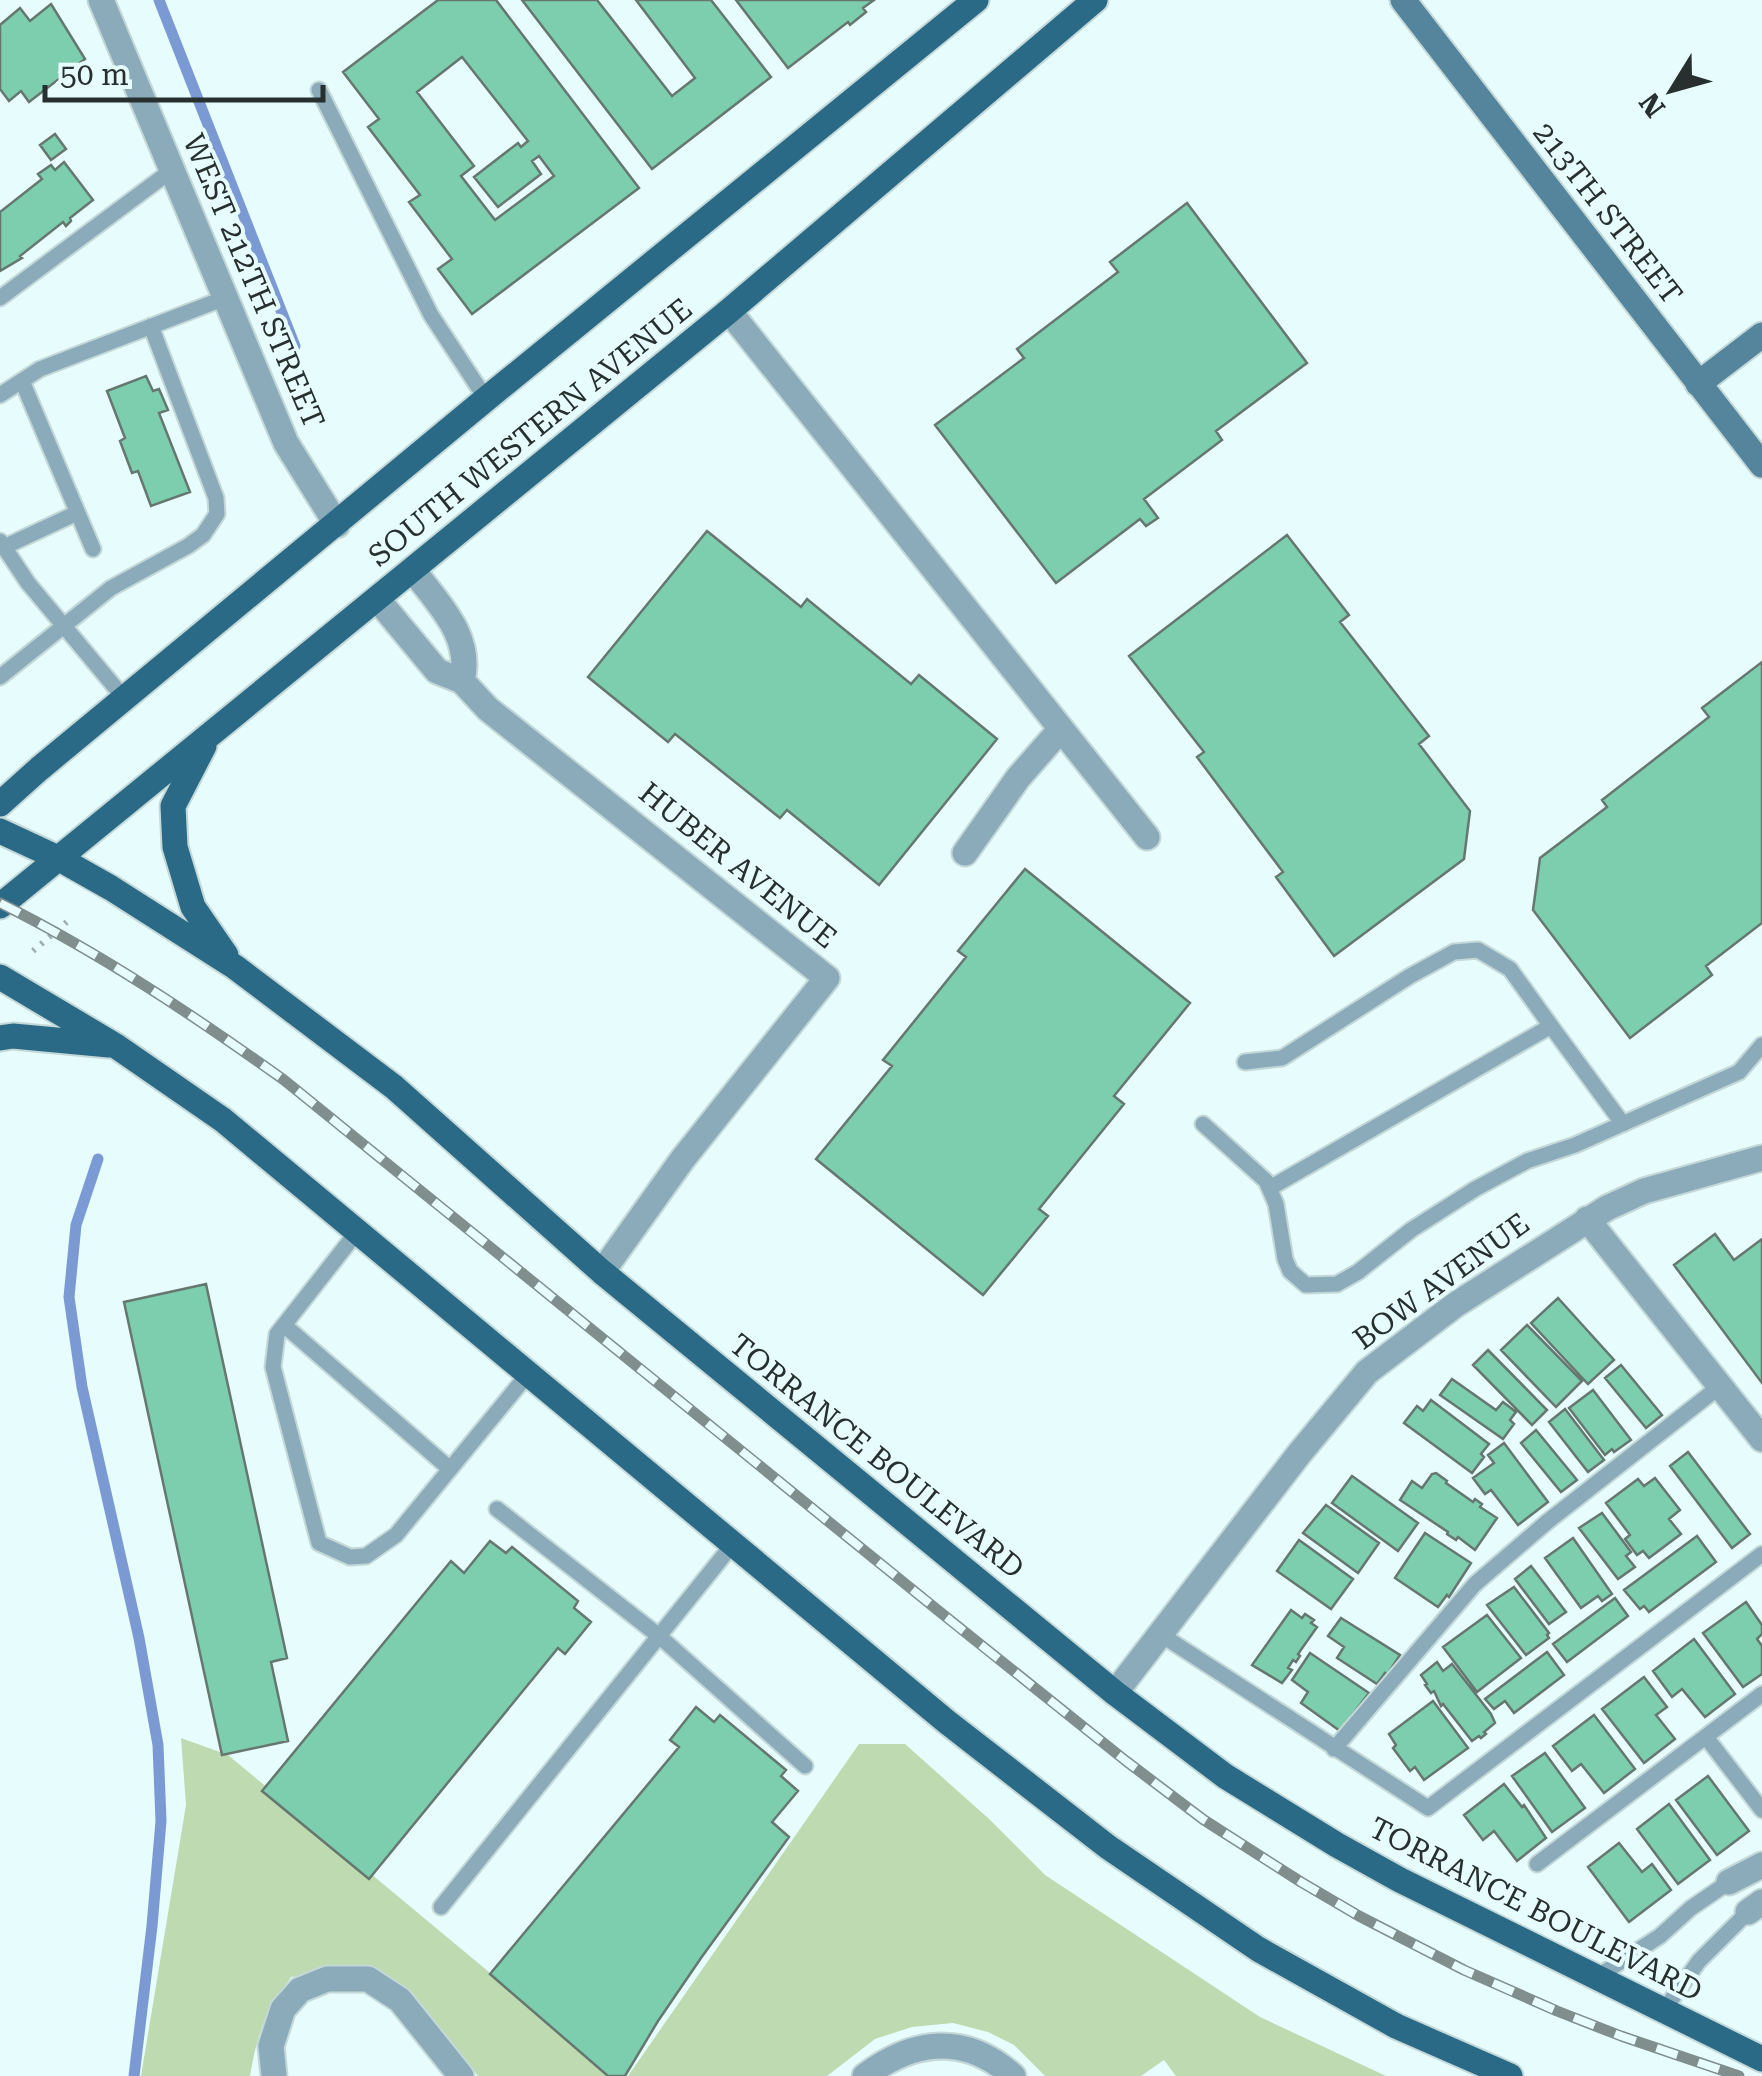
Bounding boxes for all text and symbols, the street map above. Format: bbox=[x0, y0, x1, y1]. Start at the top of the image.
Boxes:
scale bar bbox=[45, 40, 322, 102]
north arrow bbox=[1622, 40, 1722, 140]
text: 50 m bbox=[60, 57, 129, 92]
text: N bbox=[1633, 86, 1672, 123]
street label: 213TH STREET bbox=[1526, 115, 1690, 311]
street label: WEST 212TH STREET bbox=[176, 129, 332, 433]
street label: SOUTH WESTERN AVENUE bbox=[361, 291, 699, 573]
street label: HUBER AVENUE bbox=[632, 775, 844, 955]
street label: BOW AVENUE bbox=[1346, 1206, 1536, 1356]
street label: TORRANCE BOULEVARD bbox=[723, 1326, 1031, 1586]
street label: TORRANCE BOULEVARD bbox=[1364, 1810, 1708, 2008]

